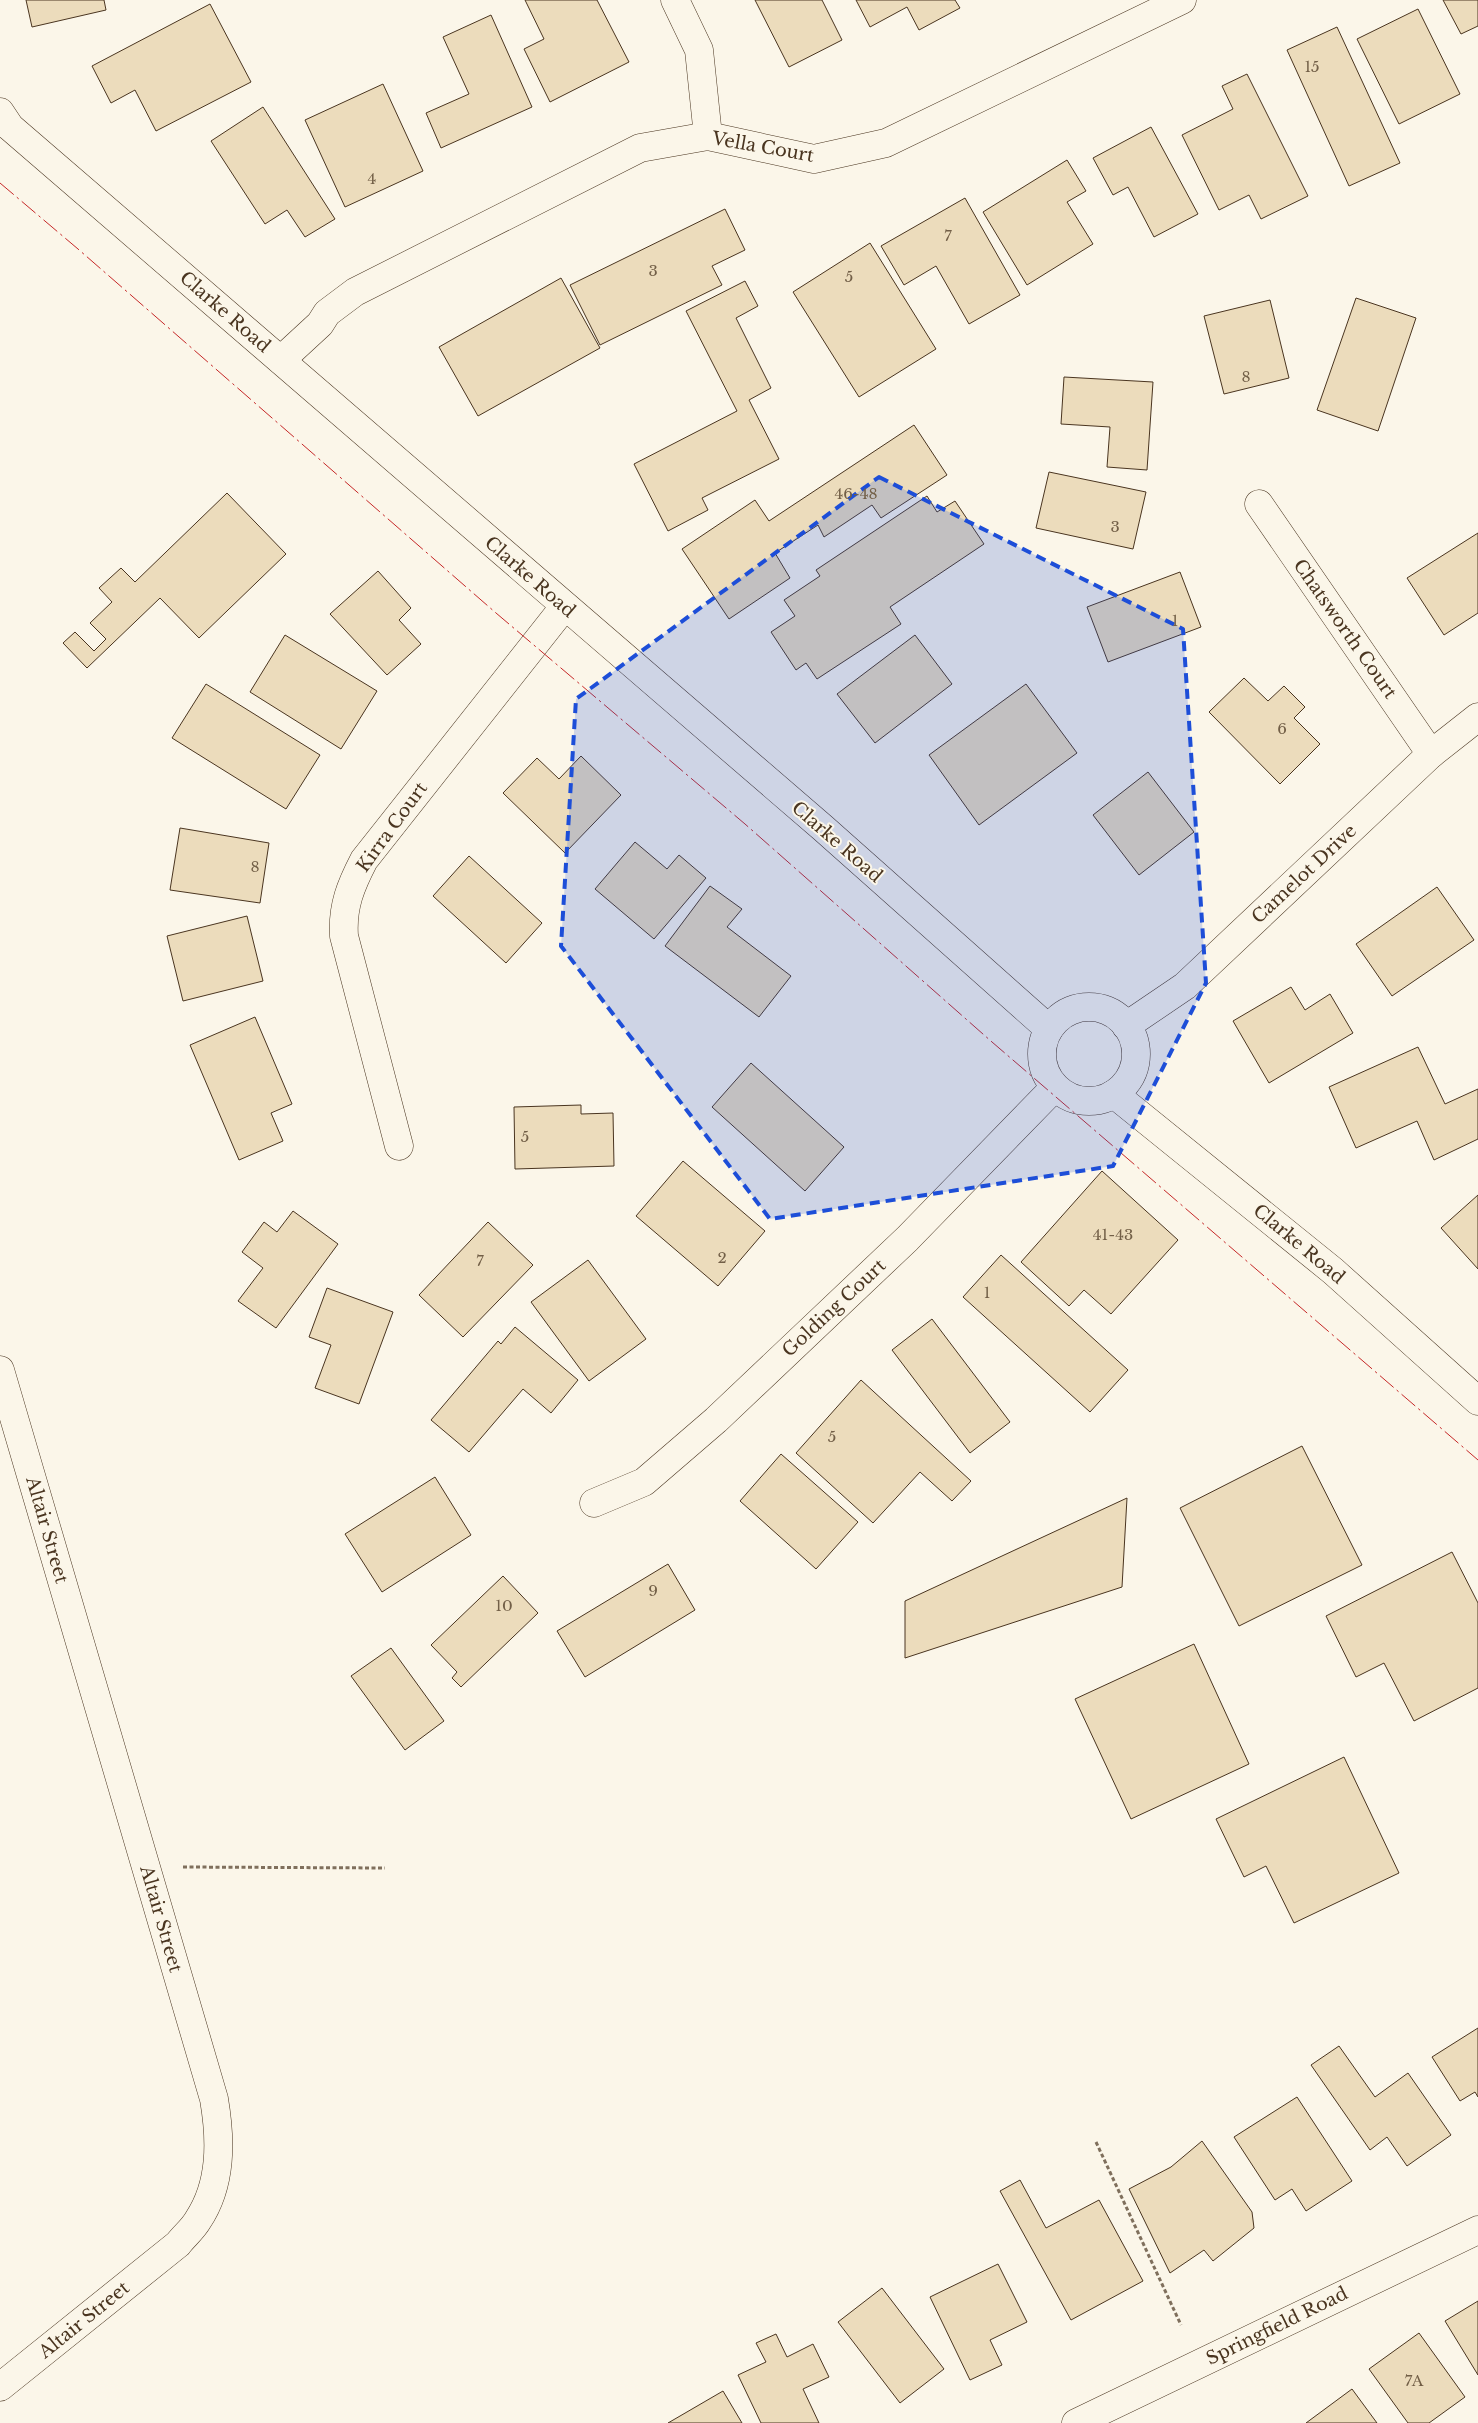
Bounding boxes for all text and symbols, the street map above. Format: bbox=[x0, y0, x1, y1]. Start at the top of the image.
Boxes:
house number: 15 bbox=[1304, 57, 1320, 76]
street label: Vella Court bbox=[709, 127, 816, 167]
house number: 4 bbox=[368, 169, 376, 188]
house number: 7 bbox=[944, 226, 952, 245]
house number: 3 bbox=[648, 261, 658, 280]
street label: Clarke Road bbox=[175, 267, 275, 357]
house number: 5 bbox=[845, 267, 853, 286]
house number: 8 bbox=[1241, 367, 1251, 386]
house number: 46-48 bbox=[834, 484, 878, 503]
house number: 3 bbox=[1110, 517, 1120, 536]
street label: Clarke Road bbox=[480, 532, 580, 622]
street label: Chatsworth Court bbox=[1289, 555, 1401, 703]
house number: 1 bbox=[1172, 611, 1178, 630]
house number: 6 bbox=[1277, 719, 1287, 738]
street label: Kirra Court bbox=[352, 778, 432, 876]
street label: Clarke Road bbox=[787, 797, 887, 887]
street label: Camelot Drive bbox=[1247, 820, 1361, 928]
house number: 8 bbox=[250, 857, 260, 876]
house number: 5 bbox=[521, 1127, 529, 1146]
street label: Clarke Road bbox=[1249, 1199, 1349, 1289]
house number: 41-43 bbox=[1093, 1225, 1133, 1244]
house number: 2 bbox=[717, 1248, 727, 1267]
house number: 7 bbox=[476, 1251, 484, 1270]
street label: Golding Court bbox=[778, 1254, 890, 1362]
house number: 1 bbox=[984, 1283, 990, 1302]
house number: 5 bbox=[828, 1427, 836, 1446]
street label: Altair Street bbox=[21, 1473, 73, 1586]
house number: 9 bbox=[648, 1581, 658, 1600]
house number: 10 bbox=[495, 1596, 513, 1615]
street label: Altair Street bbox=[135, 1862, 187, 1975]
street label: Altair Street bbox=[34, 2277, 134, 2364]
street label: Springfield Road bbox=[1203, 2282, 1351, 2370]
house number: 7A bbox=[1405, 2371, 1424, 2390]

